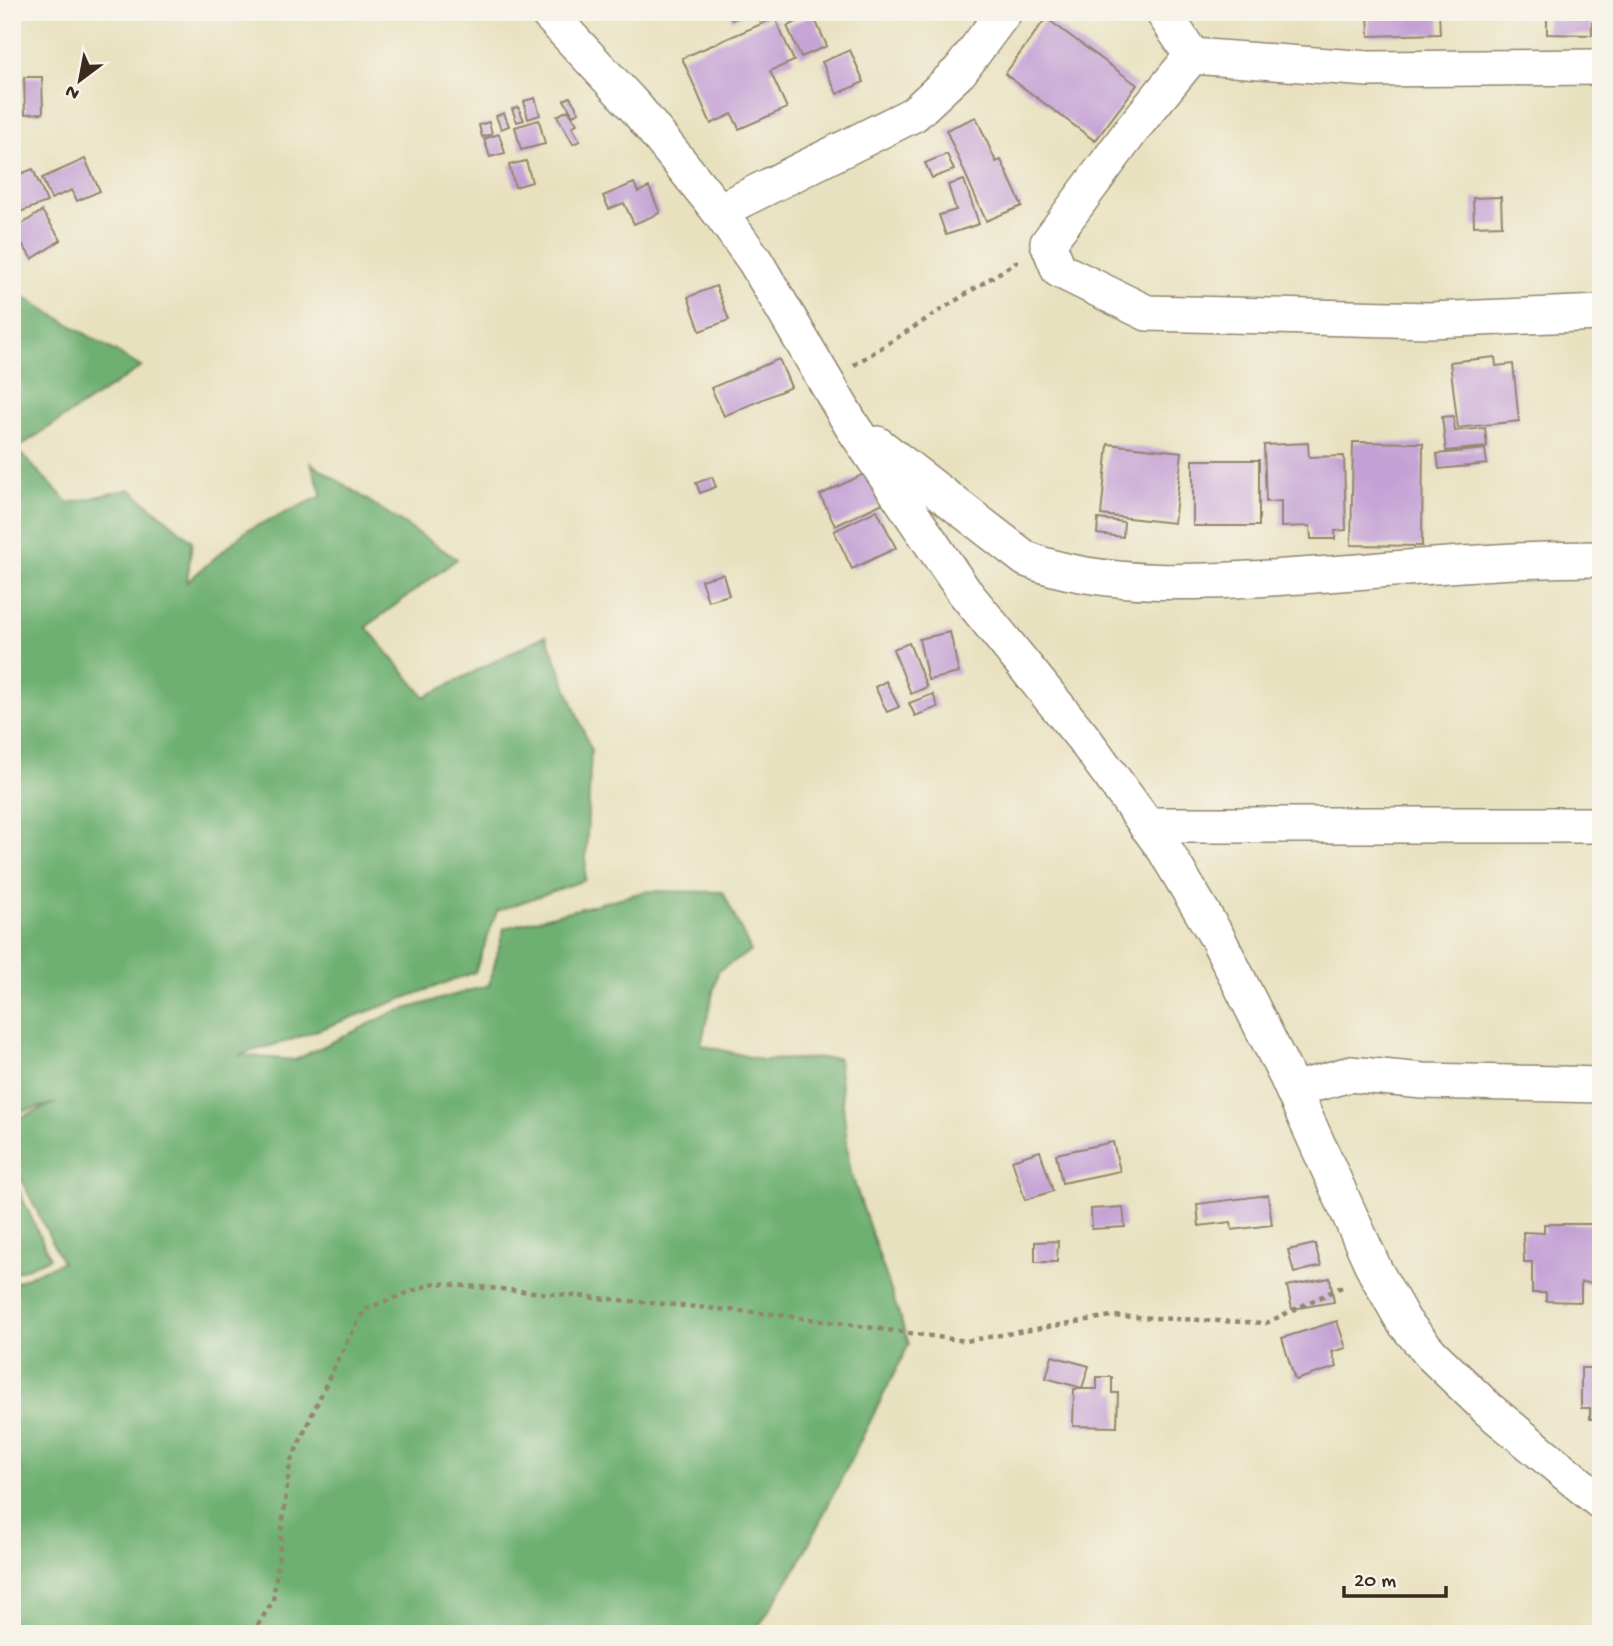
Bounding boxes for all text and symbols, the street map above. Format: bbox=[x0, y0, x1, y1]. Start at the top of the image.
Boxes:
north arrow bbox=[46, 46, 116, 116]
text: N bbox=[61, 78, 84, 104]
scale bar bbox=[1344, 1555, 1445, 1599]
text: 20 m bbox=[1354, 1570, 1396, 1595]

